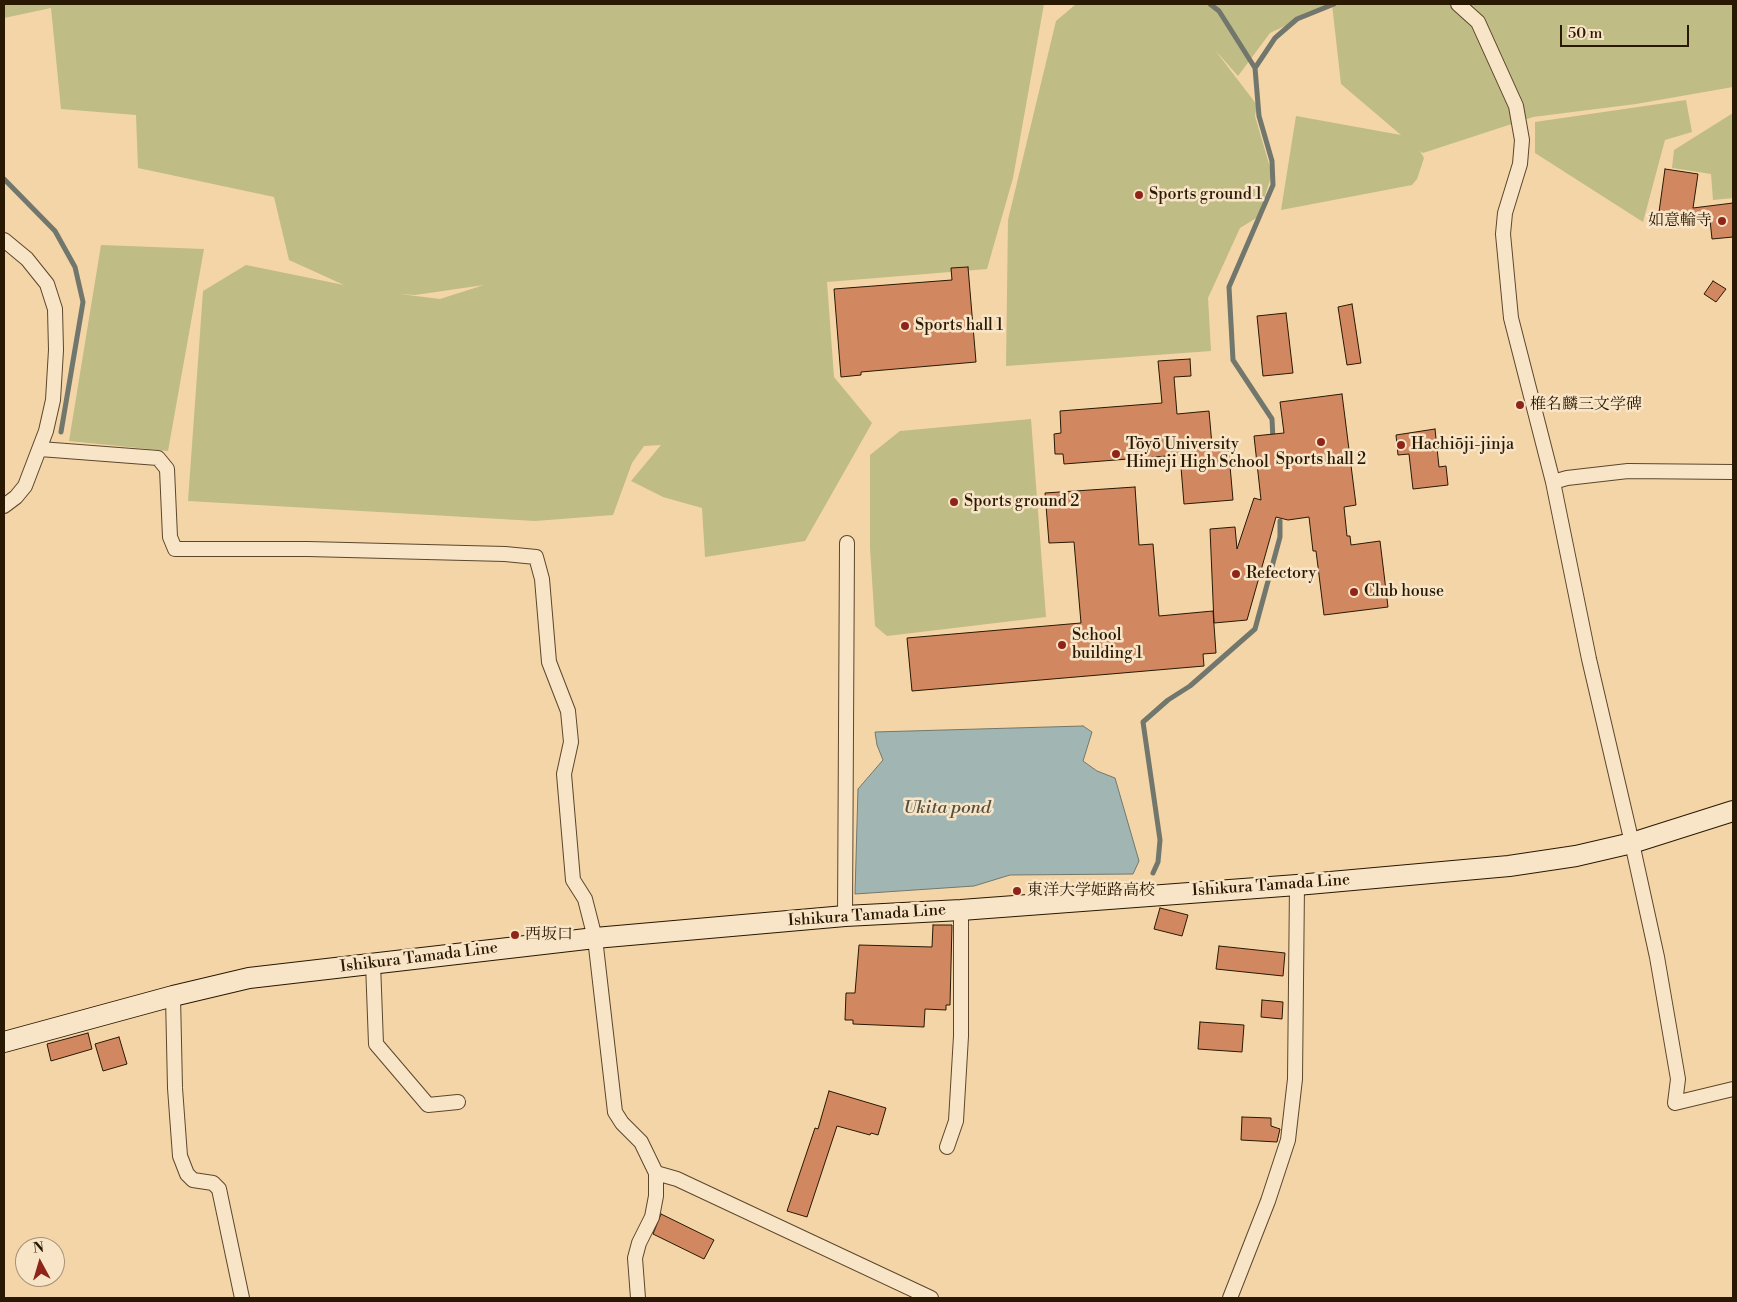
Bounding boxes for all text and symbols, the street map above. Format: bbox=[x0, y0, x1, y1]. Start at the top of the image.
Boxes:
scale bar bbox=[1562, 15, 1691, 47]
text: 50 m bbox=[1568, 24, 1602, 43]
place label: Sports ground 1 bbox=[1149, 185, 1262, 205]
marker: Sports ground 1 bbox=[1133, 189, 1145, 201]
place label: 如意輪寺 bbox=[1648, 211, 1712, 231]
marker: 如意輪寺 bbox=[1716, 215, 1728, 227]
place label: Sports hall 1 bbox=[915, 316, 1003, 336]
marker: Sports hall 1 bbox=[899, 320, 911, 332]
place label: 椎名麟三文学碑 bbox=[1530, 395, 1642, 415]
marker: 椎名麟三文学碑 bbox=[1514, 399, 1526, 411]
place label: Tōyō University Himeji High School bbox=[1126, 435, 1269, 473]
place label: Hachiōji-jinja bbox=[1411, 435, 1514, 455]
marker: Sports hall 2 bbox=[1315, 436, 1327, 448]
marker: Hachiōji-jinja bbox=[1395, 439, 1407, 451]
marker: Tōyō University Himeji High School bbox=[1110, 448, 1122, 460]
place label: Sports hall 2 bbox=[1276, 450, 1366, 470]
place label: Sports ground 2 bbox=[964, 492, 1079, 512]
marker: Sports ground 2 bbox=[948, 496, 960, 508]
place label: Refectory bbox=[1246, 564, 1316, 584]
marker: Refectory bbox=[1230, 568, 1242, 580]
place label: Club house bbox=[1364, 582, 1444, 602]
marker: Club house bbox=[1348, 586, 1360, 598]
place label: School building 1 bbox=[1072, 626, 1143, 664]
marker: School building 1 bbox=[1056, 639, 1068, 651]
water label: Ukita pond bbox=[903, 798, 991, 820]
street label: Ishikura Tamada Line bbox=[1191, 871, 1351, 901]
place label: 東洋大学姫路高校 bbox=[1027, 881, 1155, 901]
marker: 東洋大学姫路高校 bbox=[1011, 885, 1023, 897]
street label: Ishikura Tamada Line bbox=[787, 901, 947, 931]
place label: 西坂口 bbox=[525, 925, 573, 945]
marker: 西坂口 bbox=[509, 929, 521, 941]
street label: Ishikura Tamada Line bbox=[339, 939, 499, 977]
north arrow bbox=[15, 1237, 65, 1287]
text: N bbox=[32, 1239, 45, 1258]

